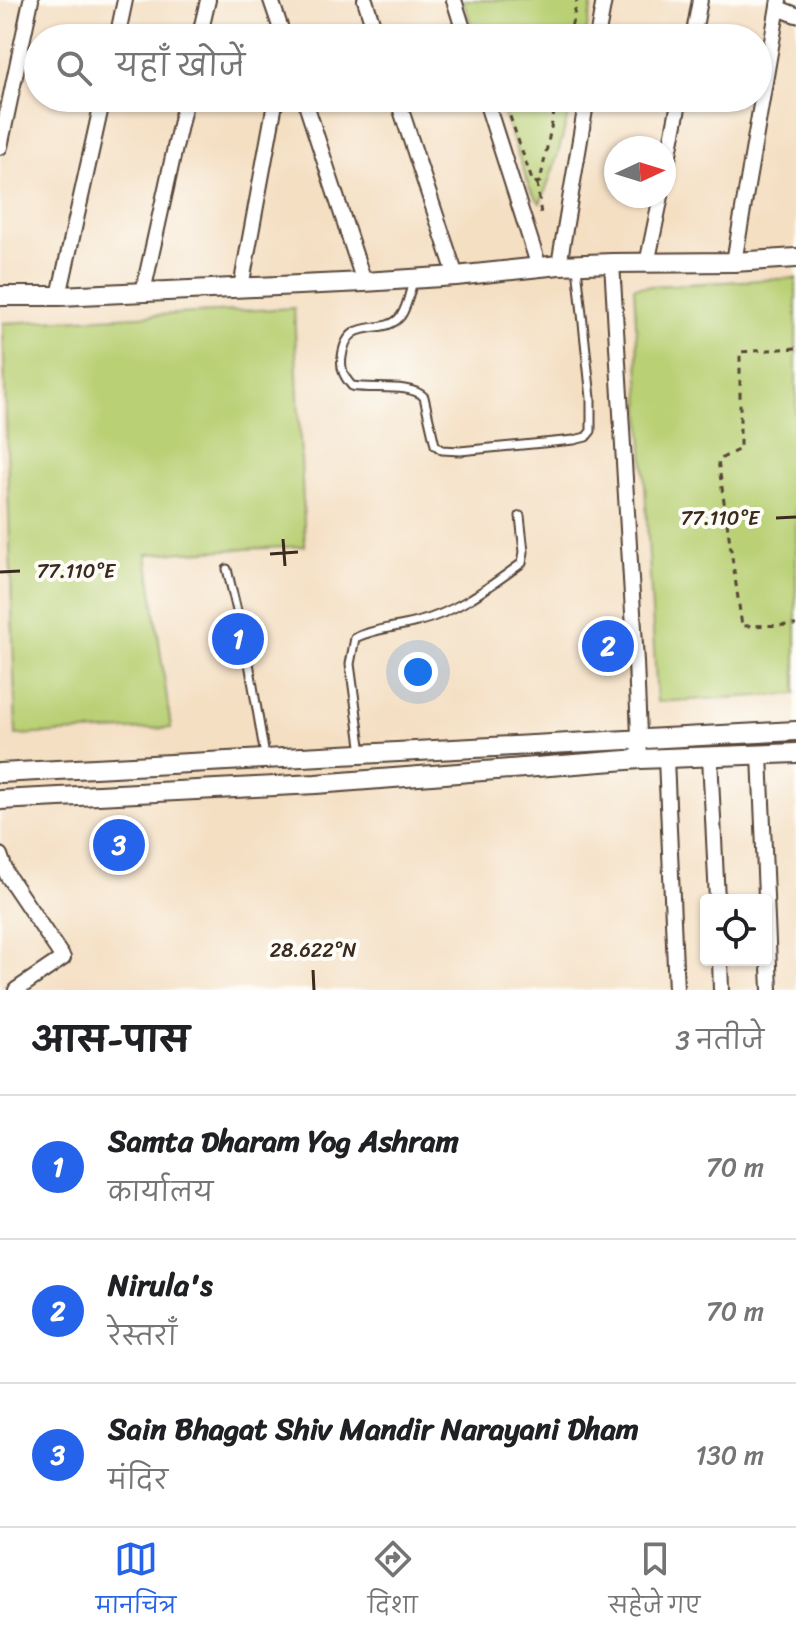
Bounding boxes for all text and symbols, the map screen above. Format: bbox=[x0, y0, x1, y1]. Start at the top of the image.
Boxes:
search box bbox=[24, 24, 772, 112]
text: यहाँ खोजें bbox=[116, 39, 245, 93]
icon: search bbox=[52, 46, 96, 90]
north arrow bbox=[604, 136, 676, 208]
text: 77.110°E bbox=[681, 501, 761, 536]
text: 77.110°E bbox=[37, 554, 117, 589]
pin: 1 bbox=[212, 609, 264, 669]
pin: 2 bbox=[582, 616, 634, 676]
your location bbox=[398, 652, 438, 692]
pin: 3 bbox=[93, 815, 145, 875]
map controls bbox=[700, 894, 772, 966]
button: locate bbox=[700, 894, 772, 966]
text: 28.622°N bbox=[270, 933, 356, 968]
text: आस-पास bbox=[32, 1010, 190, 1070]
text: 3 नतीजे bbox=[676, 1017, 764, 1063]
text: Samta Dharam Yog Ashram bbox=[108, 1114, 459, 1168]
text: 1 bbox=[52, 1144, 64, 1190]
text: 70 m bbox=[706, 1144, 764, 1190]
text: कार्यालय bbox=[108, 1169, 213, 1215]
text: Nirula's bbox=[108, 1258, 213, 1312]
text: 2 bbox=[50, 1288, 66, 1334]
text: 70 m bbox=[706, 1288, 764, 1334]
text: रेस्तराँ bbox=[108, 1313, 177, 1359]
text: Sain Bhagat Shiv Mandir Narayani Dham bbox=[108, 1402, 639, 1456]
text: 3 bbox=[51, 1432, 65, 1478]
text: 130 m bbox=[695, 1432, 764, 1478]
text: मंदिर bbox=[108, 1457, 168, 1503]
tab: मानचित्र bbox=[96, 1537, 176, 1630]
tab: दिशा bbox=[368, 1537, 418, 1630]
tab: सहेजे गए bbox=[609, 1537, 700, 1630]

